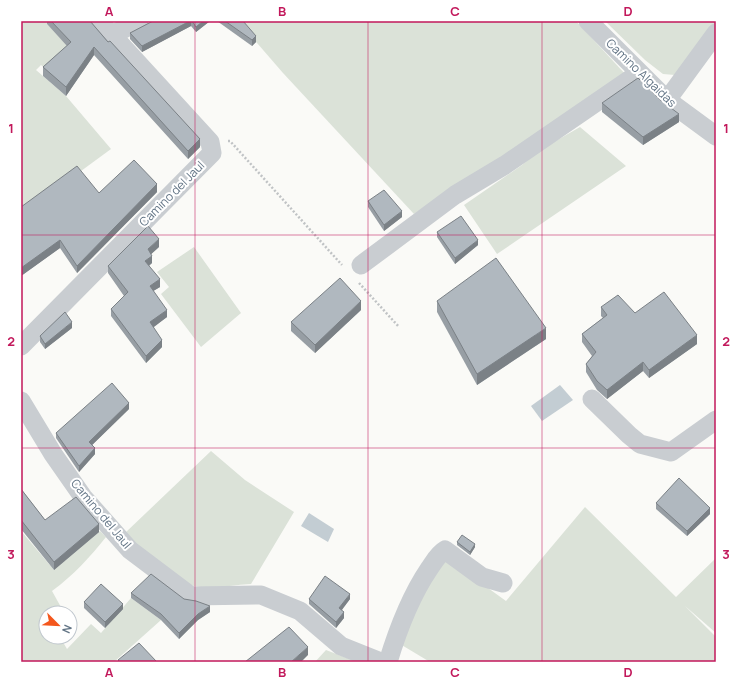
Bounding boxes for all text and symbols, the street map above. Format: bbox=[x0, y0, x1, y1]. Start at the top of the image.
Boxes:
text: A bbox=[105, 2, 114, 20]
text: B bbox=[278, 2, 286, 20]
text: C bbox=[450, 2, 460, 20]
text: D bbox=[623, 2, 633, 20]
street label: Camino Algaidas bbox=[602, 35, 680, 111]
text: 1 bbox=[8, 119, 14, 137]
text: 1 bbox=[723, 119, 729, 137]
street label: Camino del Jaul bbox=[135, 157, 208, 230]
text: 2 bbox=[7, 332, 15, 350]
text: 2 bbox=[722, 332, 730, 350]
street label: Camino del Jaul bbox=[67, 475, 136, 552]
text: 3 bbox=[7, 545, 15, 563]
text: 3 bbox=[722, 545, 730, 563]
north arrow bbox=[38, 605, 78, 645]
text: N bbox=[59, 623, 76, 636]
text: A bbox=[105, 663, 114, 681]
text: B bbox=[278, 663, 286, 681]
text: C bbox=[450, 663, 460, 681]
text: D bbox=[623, 663, 633, 681]

